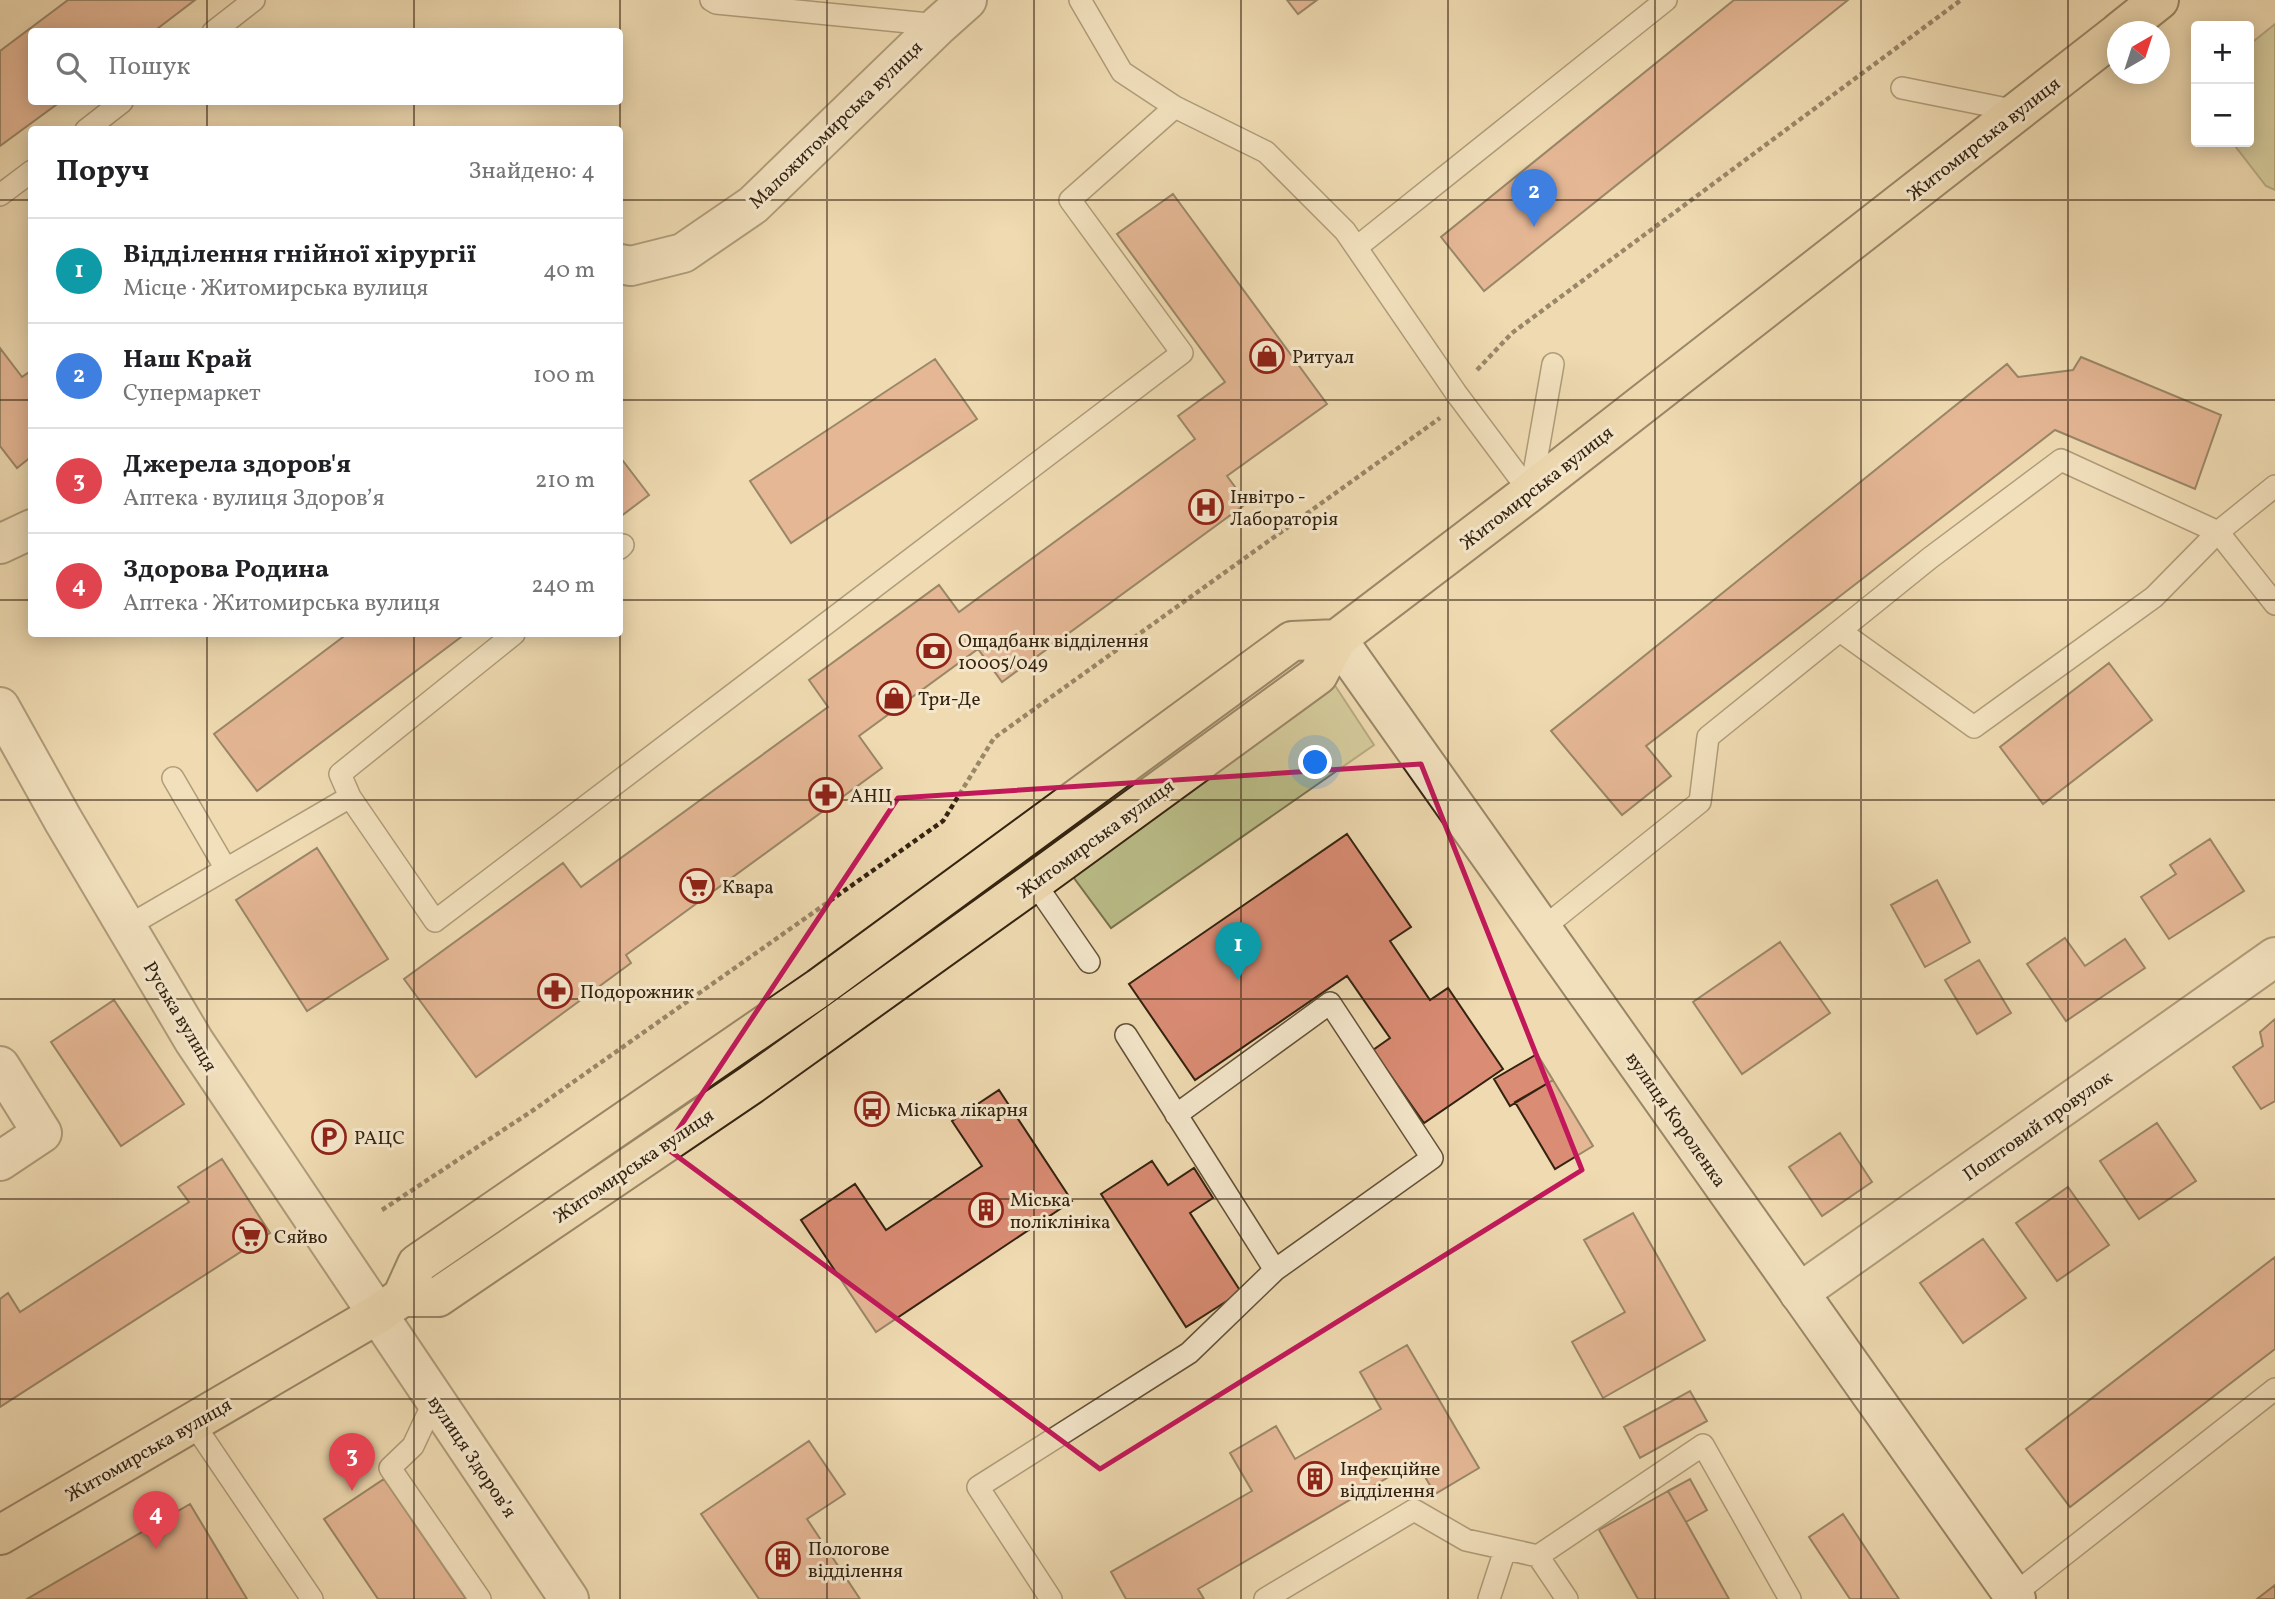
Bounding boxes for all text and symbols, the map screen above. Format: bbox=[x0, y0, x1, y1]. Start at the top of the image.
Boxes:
north arrow bbox=[2107, 21, 2170, 84]
map controls bbox=[2191, 21, 2254, 147]
button: + bbox=[2191, 21, 2254, 84]
search box bbox=[28, 28, 623, 105]
street label: Маложитомирська вулиця bbox=[744, 35, 929, 215]
icon: search bbox=[52, 48, 90, 86]
text: Пошук bbox=[108, 49, 190, 85]
street label: Житомирська вулиця bbox=[1902, 71, 2066, 208]
button: − bbox=[2191, 84, 2254, 147]
text: Поруч bbox=[56, 151, 149, 193]
text: Знайдено: 4 bbox=[468, 156, 595, 188]
pin: 2 bbox=[1511, 169, 1557, 227]
text: Відділення гнійної хірургії bbox=[123, 237, 476, 273]
text: 1 bbox=[74, 255, 84, 287]
text: 40 m bbox=[543, 255, 595, 287]
text: Місце · Житомирська вулиця bbox=[123, 273, 428, 305]
shop icon: Ритуал bbox=[1248, 337, 1286, 375]
text: Наш Край bbox=[123, 342, 252, 378]
place label: Ритуал bbox=[1292, 345, 1354, 371]
text: 2 bbox=[73, 360, 85, 392]
text: 100 m bbox=[533, 360, 595, 392]
text: Супермаркет bbox=[123, 378, 261, 410]
street label: Житомирська вулиця bbox=[1455, 420, 1619, 557]
text: Джерела здоров'я bbox=[123, 447, 351, 483]
text: 3 bbox=[73, 465, 85, 497]
text: 210 m bbox=[535, 465, 595, 497]
text: Аптека · вулиця Здоровʼя bbox=[123, 483, 384, 515]
place label: Інвітро - Лабораторія bbox=[1230, 485, 1338, 533]
hospital icon: Інвітро - Лабораторія bbox=[1187, 488, 1225, 526]
text: Здорова Родина bbox=[123, 552, 329, 588]
text: 4 bbox=[72, 570, 86, 602]
text: 240 m bbox=[531, 570, 595, 602]
text: Аптека · Житомирська вулиця bbox=[123, 588, 440, 620]
place label: Ощадбанк відділення 10005/049 bbox=[958, 629, 1149, 677]
bank icon: Ощадбанк відділення 10005/049 bbox=[915, 632, 953, 670]
shop icon: Три-Де bbox=[875, 679, 913, 717]
place label: Три-Де bbox=[918, 687, 980, 713]
your location bbox=[1298, 745, 1332, 779]
street label: Житомирська вулиця bbox=[1012, 774, 1180, 905]
pharmacy icon: АНЦ bbox=[807, 776, 845, 814]
place label: АНЦ bbox=[850, 784, 893, 810]
supermarket icon: Квара bbox=[678, 867, 716, 905]
place label: Квара bbox=[722, 875, 774, 901]
pin: 1 bbox=[1215, 922, 1261, 980]
street label: Руська вулиця bbox=[136, 957, 223, 1077]
pharmacy icon: Подорожник bbox=[536, 972, 574, 1010]
place label: Подорожник bbox=[580, 980, 694, 1006]
street label: вулиця Короленка bbox=[1619, 1047, 1732, 1193]
street label: Поштовий провулок bbox=[1958, 1065, 2118, 1188]
bus stop icon: Міська лікарня bbox=[853, 1090, 891, 1128]
place label: Міська лікарня bbox=[896, 1098, 1028, 1124]
street label: Житомирська вулиця bbox=[549, 1103, 719, 1230]
parking icon: РАЦС bbox=[310, 1118, 348, 1156]
place label: РАЦС bbox=[354, 1126, 405, 1152]
place label: Міська поліклініка bbox=[1010, 1188, 1110, 1236]
building icon: Міська поліклініка bbox=[967, 1191, 1005, 1229]
supermarket icon: Сяйво bbox=[231, 1217, 269, 1255]
place label: Сяйво bbox=[274, 1225, 328, 1251]
street label: вулиця Здоровʼя bbox=[421, 1391, 522, 1523]
street label: Житомирська вулиця bbox=[61, 1392, 237, 1509]
pin: 3 bbox=[329, 1433, 375, 1491]
place label: Інфекційне відділення bbox=[1340, 1457, 1440, 1505]
building icon: Інфекційне відділення bbox=[1296, 1460, 1334, 1498]
pin: 4 bbox=[133, 1491, 179, 1549]
place label: Пологове відділення bbox=[808, 1537, 903, 1585]
building icon: Пологове відділення bbox=[764, 1540, 802, 1578]

